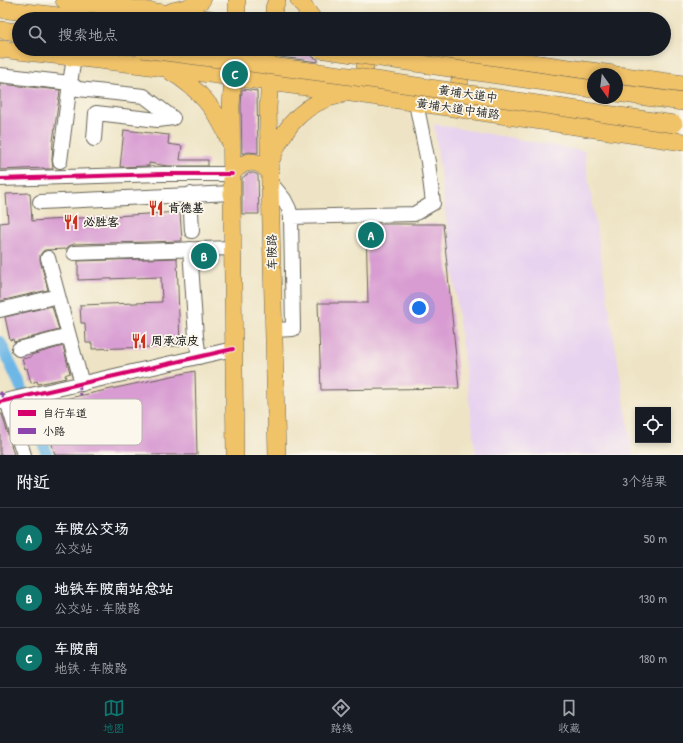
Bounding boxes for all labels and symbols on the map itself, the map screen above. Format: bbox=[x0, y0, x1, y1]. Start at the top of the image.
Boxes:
pin: C bbox=[222, 59, 248, 89]
north arrow bbox=[587, 68, 623, 104]
street label: 黄埔大道中 bbox=[437, 81, 499, 106]
street label: 黄埔大道中辅路 bbox=[415, 94, 501, 123]
restaurant icon: 肯德基 bbox=[147, 199, 165, 217]
place label: 肯德基 bbox=[168, 199, 204, 216]
restaurant icon: 必胜客 bbox=[62, 213, 80, 231]
place label: 必胜客 bbox=[83, 213, 119, 230]
pin: A bbox=[358, 220, 384, 250]
street label: 车陂路 bbox=[263, 234, 280, 270]
pin: B bbox=[191, 241, 217, 271]
your location bbox=[409, 298, 429, 318]
restaurant icon: 周承凉皮 bbox=[130, 332, 148, 350]
place label: 周承凉皮 bbox=[151, 332, 199, 349]
legend bbox=[10, 399, 142, 445]
text: 自行车道 bbox=[43, 406, 87, 420]
text: 小路 bbox=[43, 424, 65, 438]

